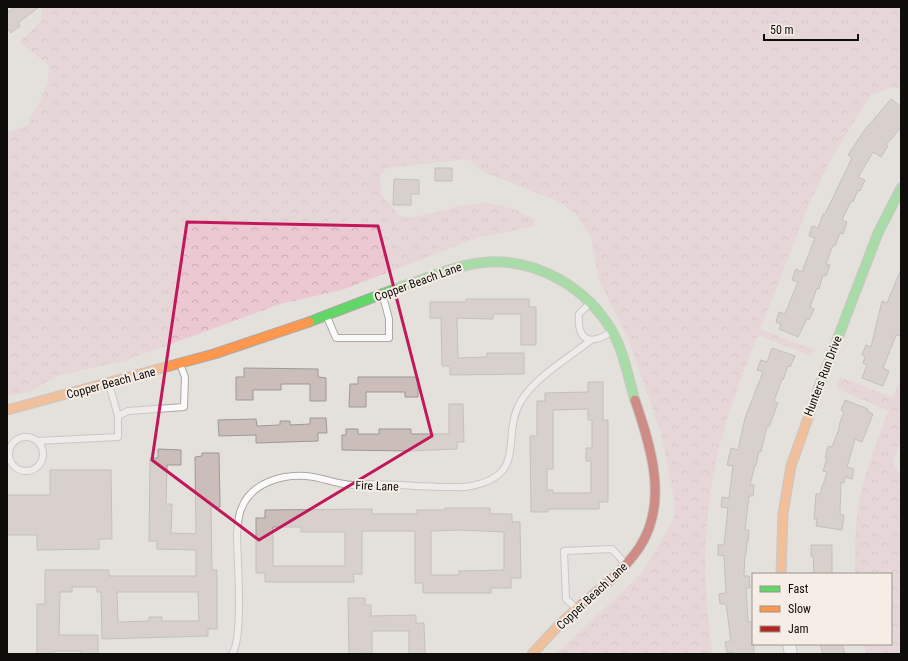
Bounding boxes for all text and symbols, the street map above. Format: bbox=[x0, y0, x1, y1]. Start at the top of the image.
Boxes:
scale bar bbox=[764, 16, 858, 42]
text: 50 m bbox=[770, 23, 794, 37]
street label: Copper Beach Lane bbox=[373, 260, 464, 304]
street label: Hunters Run Drive bbox=[801, 334, 845, 418]
street label: Copper Beach Lane bbox=[65, 364, 157, 402]
street label: Fire Lane bbox=[355, 478, 399, 494]
street label: Copper Beach Lane bbox=[554, 559, 631, 632]
legend bbox=[752, 573, 892, 645]
text: Fast bbox=[788, 582, 809, 596]
text: Slow bbox=[788, 602, 811, 616]
text: Jam bbox=[788, 622, 809, 636]

